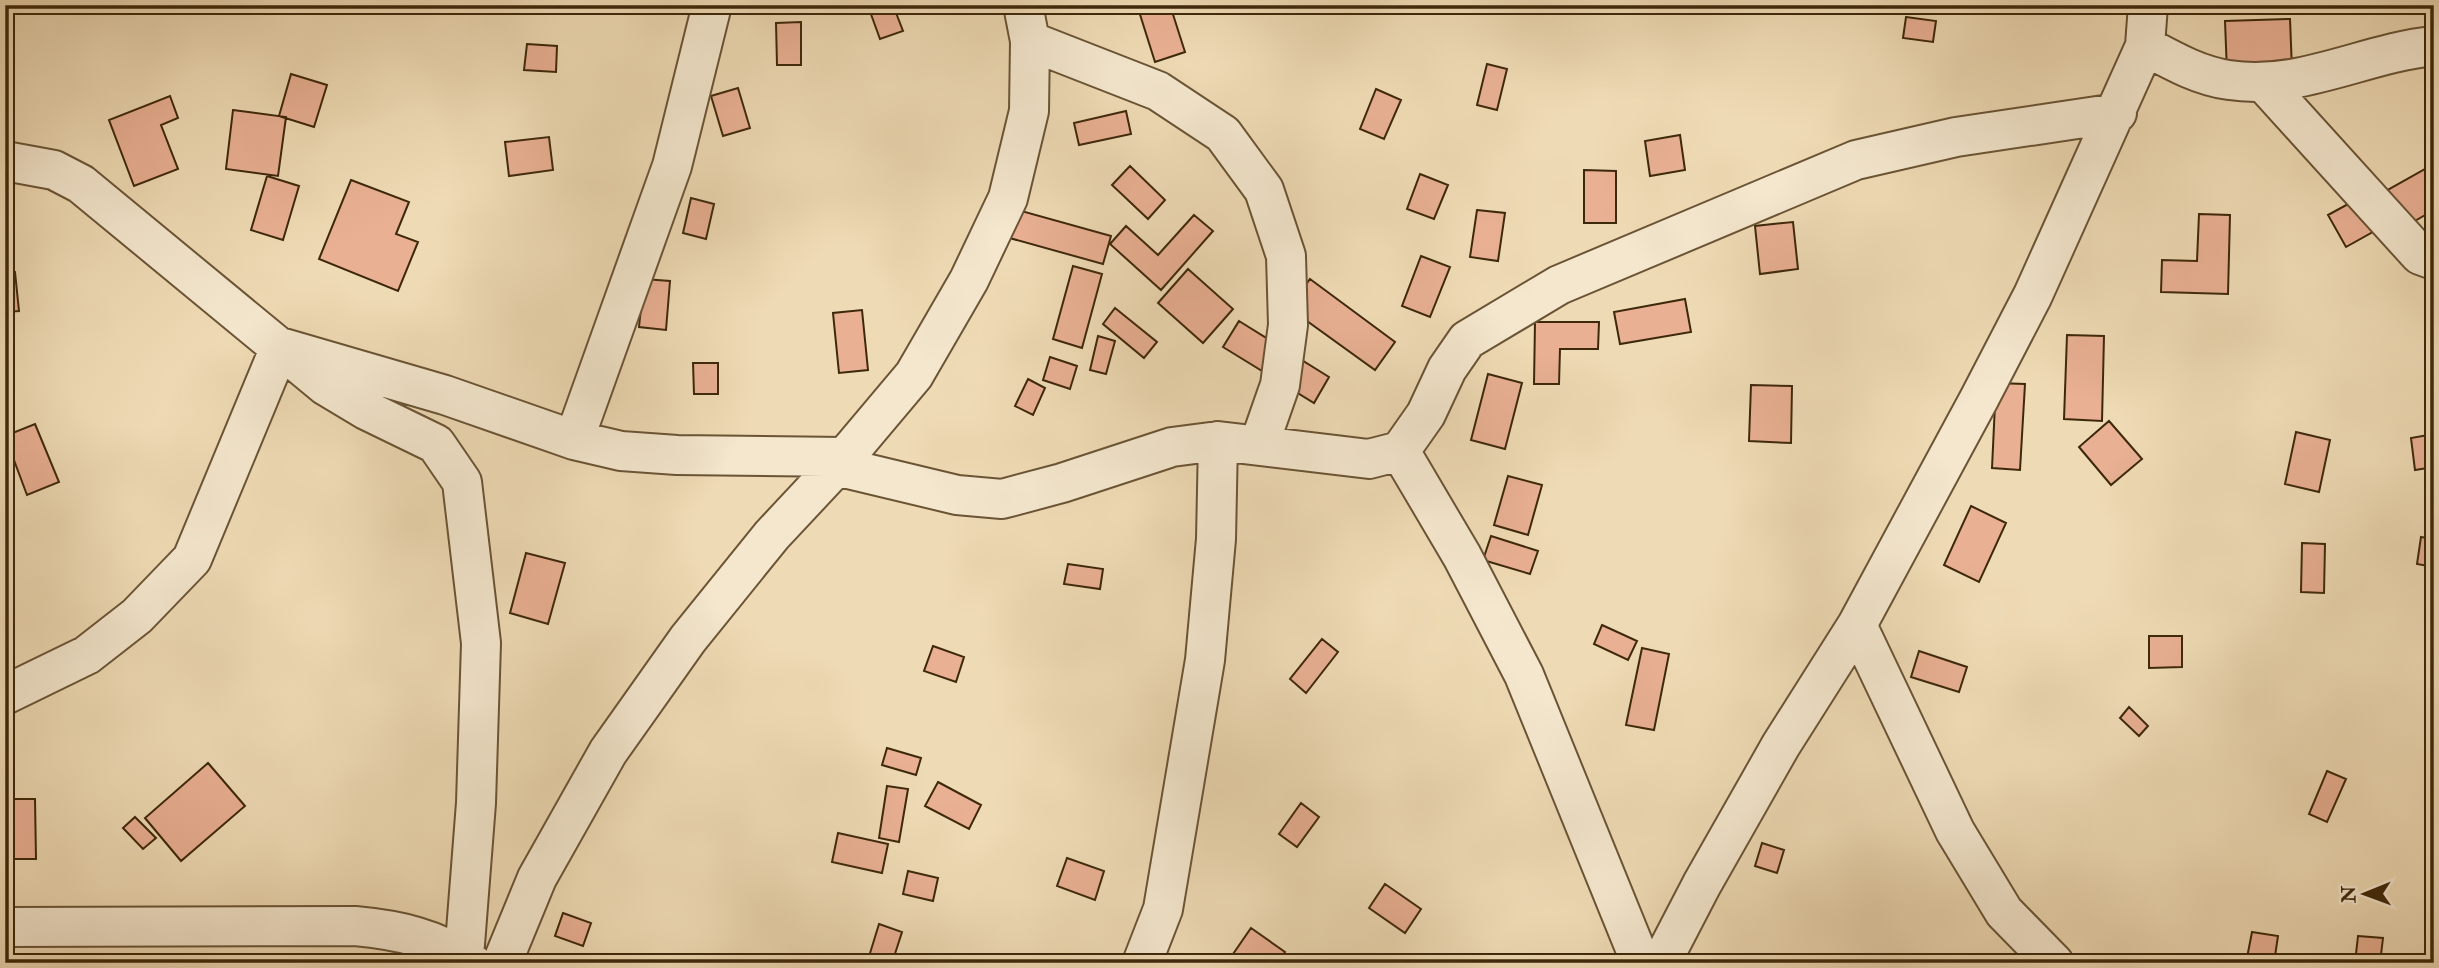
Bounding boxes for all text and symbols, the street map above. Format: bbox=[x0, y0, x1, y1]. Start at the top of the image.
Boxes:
north arrow bbox=[2330, 860, 2400, 930]
text: N bbox=[2337, 885, 2361, 904]

